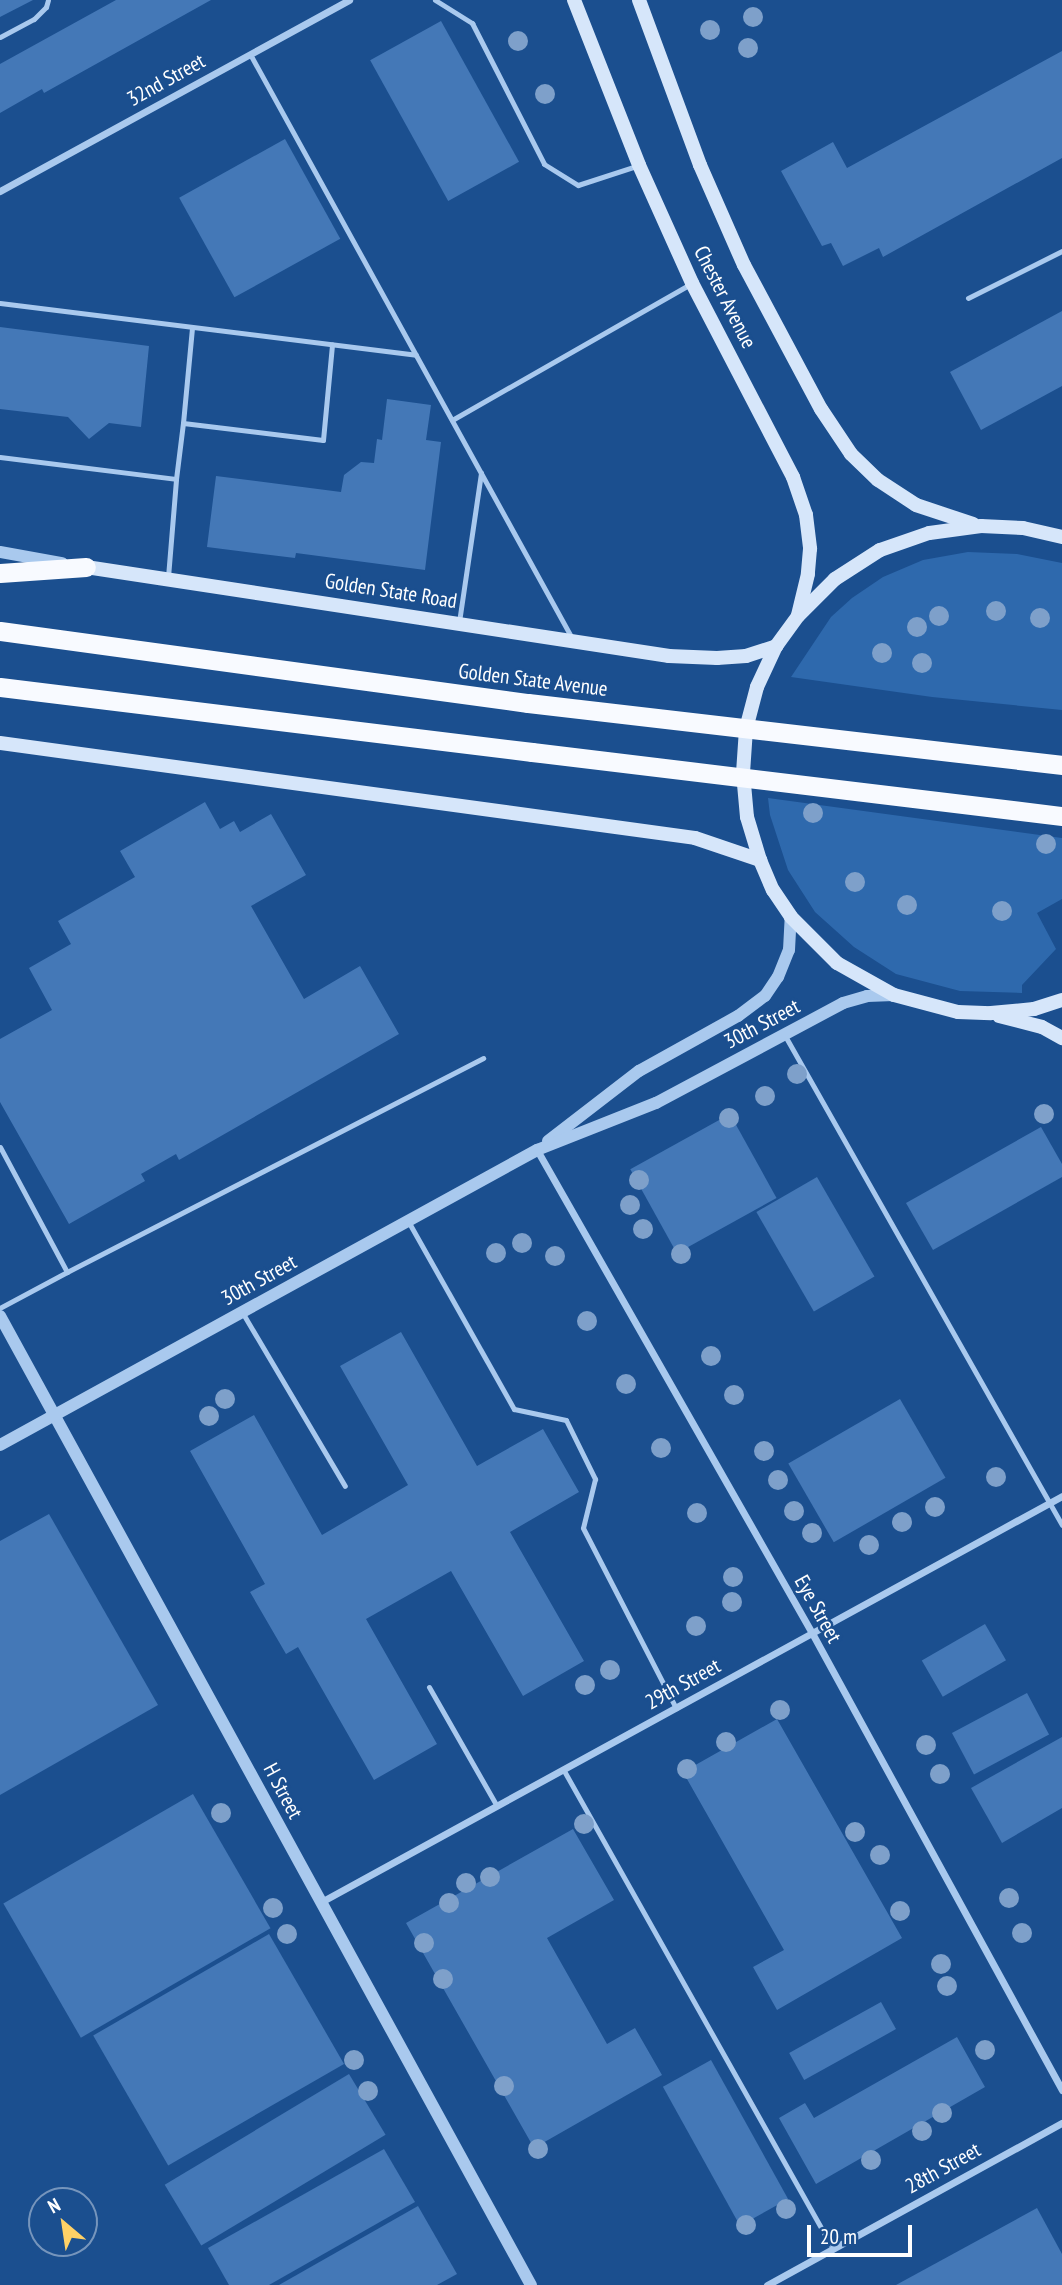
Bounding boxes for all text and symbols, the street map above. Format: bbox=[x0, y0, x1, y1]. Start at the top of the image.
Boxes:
street label: 32nd Street bbox=[123, 48, 209, 112]
street label: Chester Avenue bbox=[688, 241, 762, 353]
street label: Golden State Road bbox=[323, 568, 459, 614]
street label: Golden State Avenue bbox=[457, 658, 609, 702]
street label: 30th Street bbox=[720, 994, 804, 1054]
street label: 30th Street bbox=[217, 1249, 301, 1311]
street label: Eye Street bbox=[789, 1571, 847, 1647]
street label: 29th Street bbox=[641, 1653, 725, 1715]
street label: H Street bbox=[258, 1759, 308, 1823]
street label: 28th Street bbox=[901, 2137, 985, 2199]
north arrow bbox=[28, 2187, 98, 2257]
text: N bbox=[43, 2192, 64, 2218]
scale bar bbox=[810, 2212, 915, 2256]
text: 20 m bbox=[820, 2223, 857, 2250]

